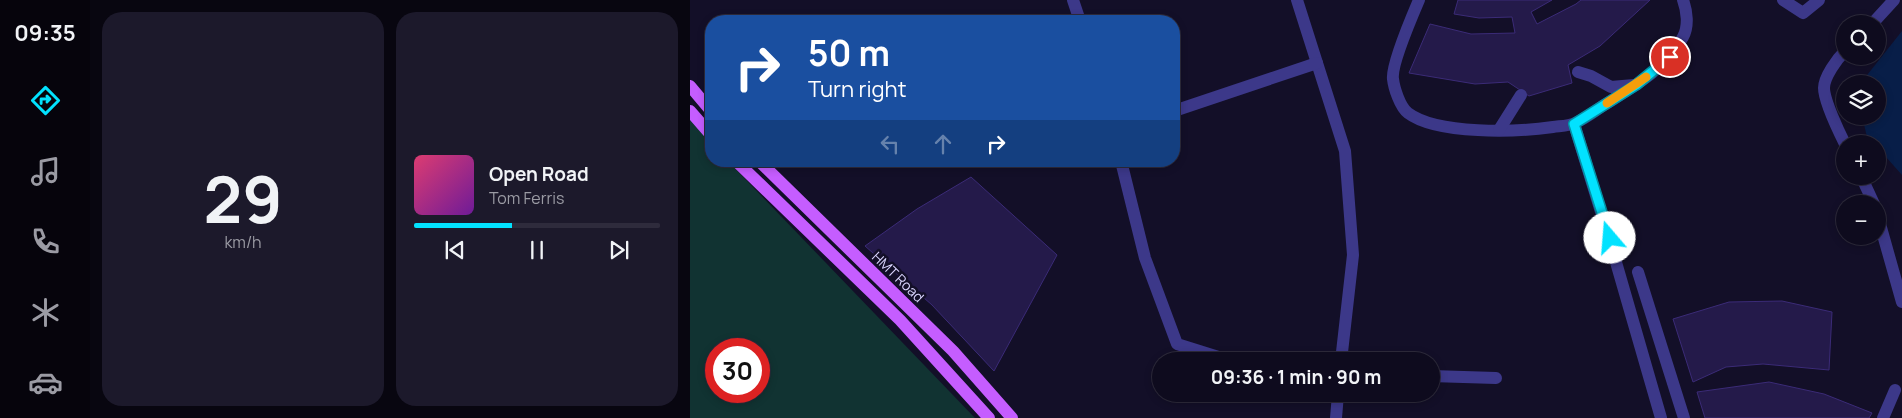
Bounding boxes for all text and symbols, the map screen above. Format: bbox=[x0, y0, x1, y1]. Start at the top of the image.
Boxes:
map controls bbox=[1836, 15, 1886, 245]
button: search bbox=[1836, 15, 1886, 65]
text: 09:35 bbox=[14, 18, 76, 48]
text: 50 m bbox=[808, 29, 890, 77]
icon: right bbox=[725, 35, 790, 100]
pin bbox=[1649, 36, 1691, 78]
icon: arrive bbox=[1656, 43, 1684, 71]
text: Turn right bbox=[808, 74, 906, 104]
button: layers bbox=[1836, 75, 1886, 125]
icon: directions bbox=[28, 83, 63, 118]
icon: left bbox=[876, 130, 904, 158]
icon: ahead bbox=[929, 130, 957, 158]
icon: right bbox=[982, 130, 1010, 158]
button: + bbox=[1836, 135, 1886, 185]
icon: music bbox=[28, 154, 63, 189]
text: 29 bbox=[203, 154, 283, 243]
text: Open Road bbox=[489, 161, 589, 187]
text: Tom Ferris bbox=[489, 187, 564, 209]
button: − bbox=[1836, 195, 1886, 245]
position arrow bbox=[1583, 211, 1635, 263]
icon: phone bbox=[28, 224, 63, 259]
text: km/h bbox=[224, 231, 262, 253]
icon: previous bbox=[441, 236, 469, 264]
icon: pause bbox=[523, 236, 551, 264]
icon: next bbox=[605, 236, 633, 264]
street label: HMT Road bbox=[868, 247, 928, 306]
icon: climate bbox=[28, 295, 63, 330]
speed limit sign: 30 bbox=[705, 338, 770, 403]
text: 09:36 · 1 min · 90 m bbox=[1211, 364, 1381, 390]
icon: car bbox=[28, 365, 63, 400]

